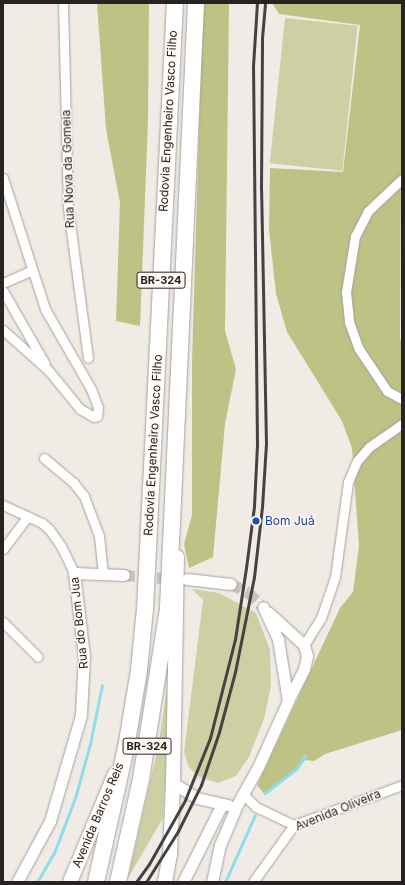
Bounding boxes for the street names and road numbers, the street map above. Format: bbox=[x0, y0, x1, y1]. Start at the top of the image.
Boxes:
street label: Rodovia Engenheiro Vasco Filho bbox=[156, 30, 180, 212]
street label: Rua Nova da Gomeia bbox=[59, 110, 77, 228]
road number: BR-324 bbox=[136, 271, 186, 289]
street label: Rodovia Engenheiro Vasco Filho bbox=[141, 354, 165, 536]
street label: Rua do Bom Jua bbox=[67, 576, 91, 670]
road number: BR-324 bbox=[122, 737, 172, 755]
street label: Avenida Barros Reis bbox=[69, 760, 127, 870]
street label: Avenida Oliveira bbox=[293, 786, 383, 834]

